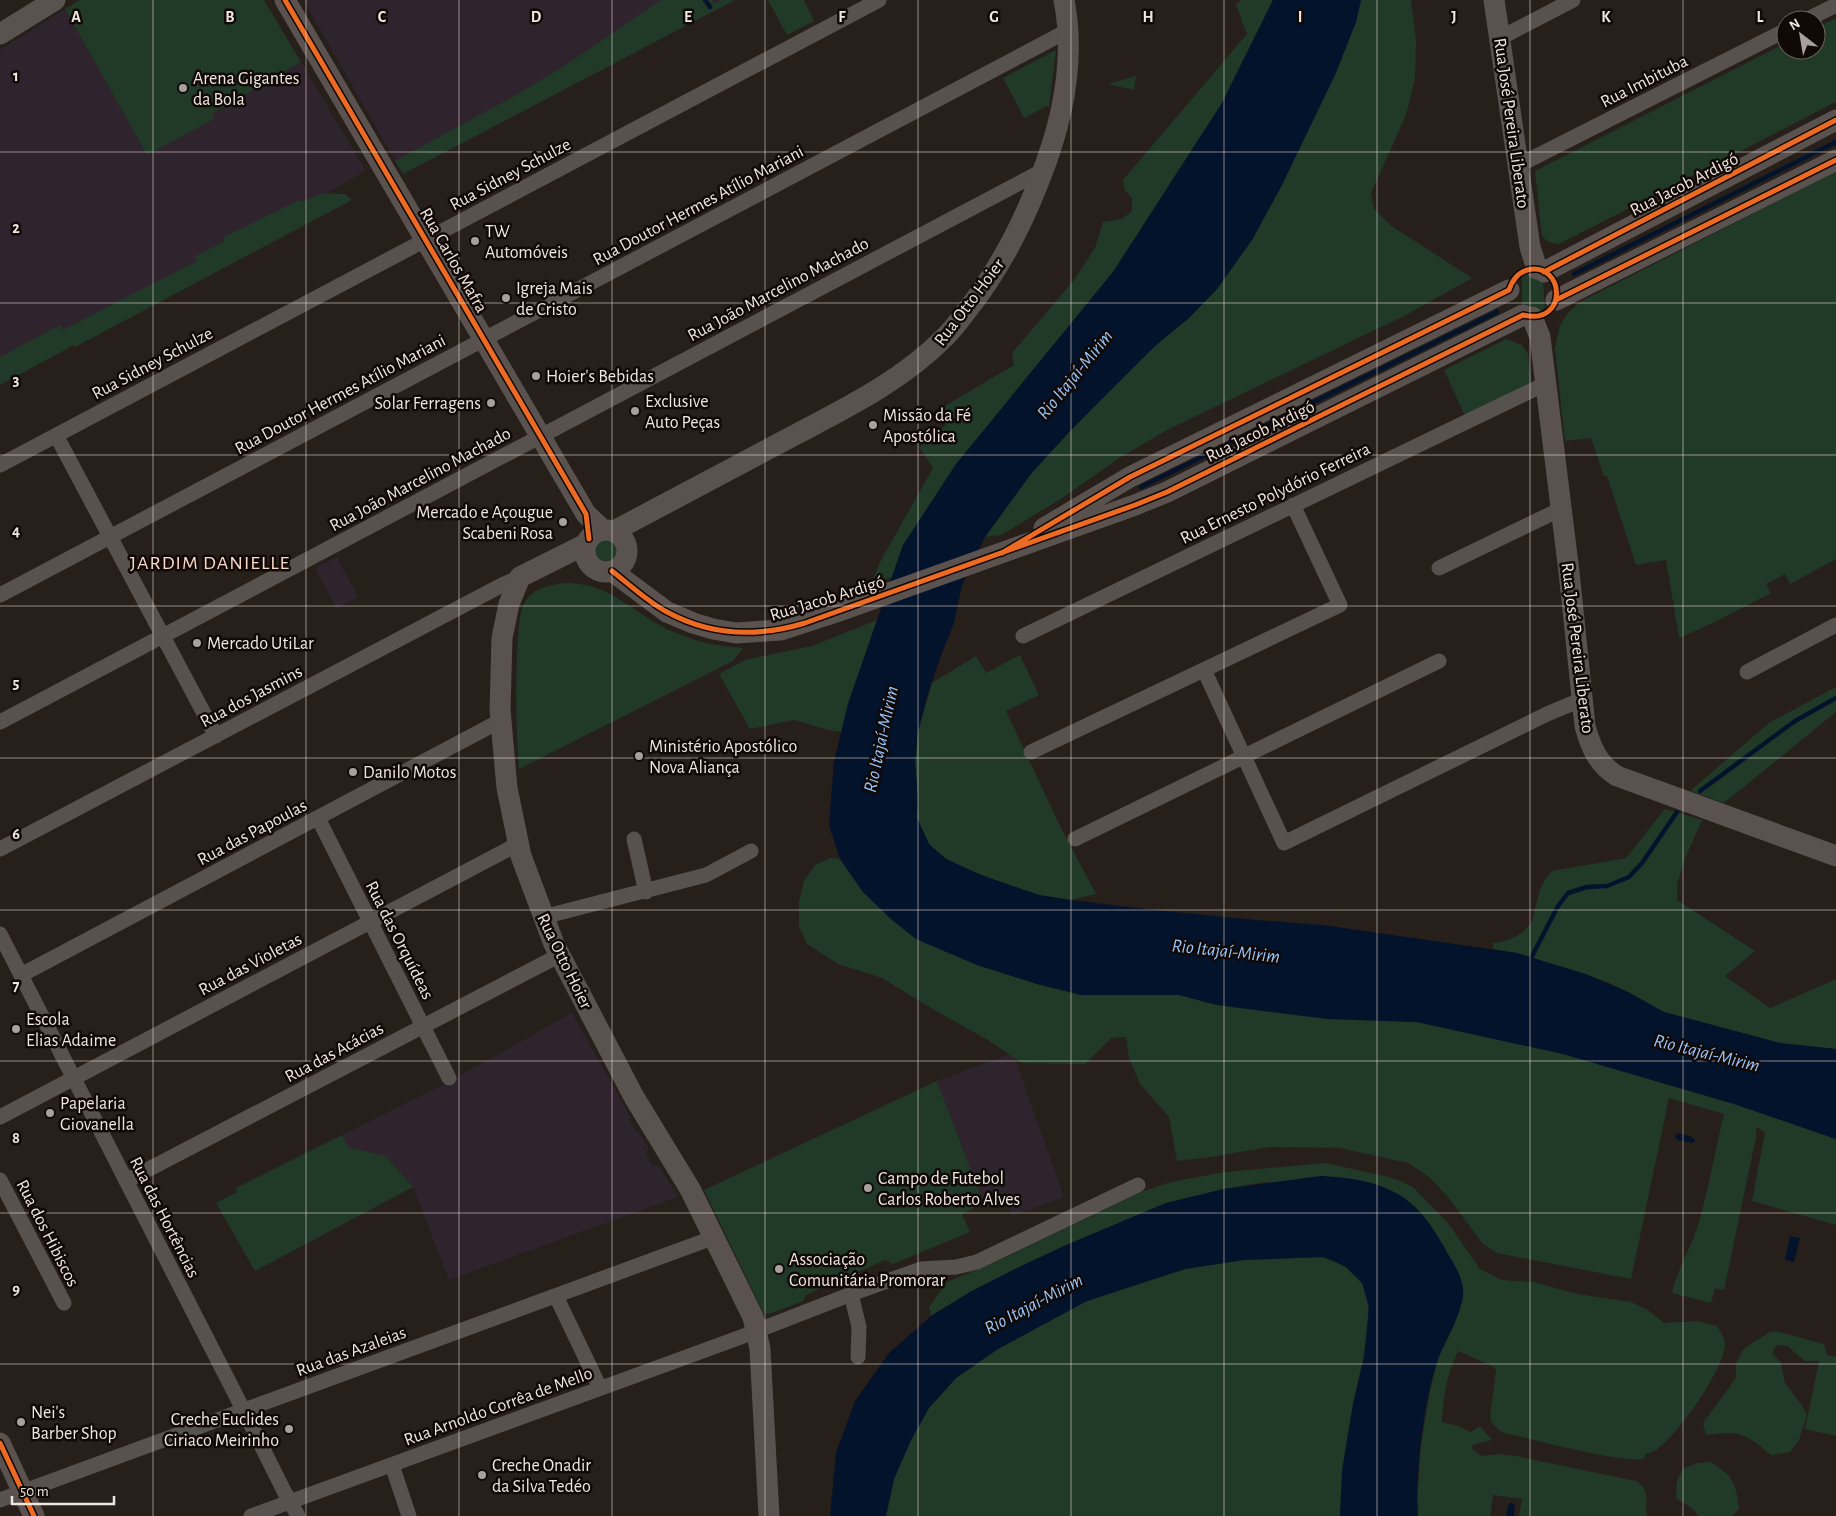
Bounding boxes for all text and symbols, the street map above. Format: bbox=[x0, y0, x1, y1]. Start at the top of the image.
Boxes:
text: A bbox=[71, 9, 81, 25]
text: B bbox=[225, 9, 235, 25]
text: C bbox=[378, 9, 387, 25]
text: D bbox=[531, 9, 542, 25]
text: E bbox=[684, 9, 692, 25]
text: F bbox=[838, 9, 846, 25]
text: G bbox=[989, 9, 999, 25]
text: H bbox=[1142, 9, 1154, 25]
text: I bbox=[1298, 9, 1302, 25]
text: J bbox=[1451, 9, 1457, 25]
text: K bbox=[1601, 9, 1611, 25]
text: L bbox=[1757, 9, 1764, 25]
north arrow bbox=[1776, 10, 1826, 60]
text: N bbox=[1787, 16, 1803, 33]
street label: Rua José Pereira Liberato bbox=[1490, 37, 1532, 210]
street label: Rua Imbituba bbox=[1598, 52, 1691, 112]
text: 1 bbox=[13, 68, 19, 84]
place label: Arena Gigantes da Bola bbox=[193, 70, 299, 109]
marker: Arena Gigantes da Bola bbox=[177, 82, 189, 94]
street label: Rua Sidney Schulze bbox=[447, 135, 574, 214]
street label: Rua Doutor Hermes Atílio Mariani bbox=[590, 143, 807, 269]
street label: Rua Jacob Ardigó bbox=[1627, 150, 1742, 220]
street label: Rua Carlos Mafra bbox=[416, 205, 490, 316]
text: 2 bbox=[12, 220, 20, 236]
place label: TW Automóveis bbox=[485, 223, 568, 262]
street label: Rua João Marcelino Machado bbox=[685, 234, 872, 345]
marker: TW Automóveis bbox=[469, 235, 481, 247]
street label: Rua Otto Hoier bbox=[931, 256, 1008, 349]
place label: Igreja Mais de Cristo bbox=[516, 280, 593, 319]
marker: Igreja Mais de Cristo bbox=[500, 292, 512, 304]
street label: Rua Sidney Schulze bbox=[89, 324, 216, 403]
water label: Rio Itajaí-Mirim bbox=[1034, 327, 1117, 423]
street label: Rua Doutor Hermes Atílio Mariani bbox=[232, 332, 449, 458]
place label: Hoier's Bebidas bbox=[546, 368, 654, 386]
marker: Hoier's Bebidas bbox=[530, 370, 542, 382]
text: 3 bbox=[13, 372, 20, 388]
place label: Exclusive Auto Peças bbox=[645, 393, 720, 432]
place label: Solar Ferragens bbox=[374, 395, 481, 413]
marker: Solar Ferragens bbox=[485, 397, 497, 409]
street label: Rua Jacob Ardigó bbox=[1203, 398, 1318, 466]
marker: Exclusive Auto Peças bbox=[629, 405, 641, 417]
place label: Missão da Fé Apostólica bbox=[883, 407, 971, 446]
marker: Missão da Fé Apostólica bbox=[867, 419, 879, 431]
street label: Rua João Marcelino Machado bbox=[327, 424, 514, 535]
street label: Rua Ernesto Polydório Ferreira bbox=[1178, 440, 1373, 548]
place label: Mercado e Açougue Scabeni Rosa bbox=[416, 504, 553, 543]
marker: Mercado e Açougue Scabeni Rosa bbox=[557, 516, 569, 528]
text: 4 bbox=[12, 523, 20, 539]
district label: JARDIM DANIELLE bbox=[130, 553, 290, 573]
street label: Rua José Pereira Liberato bbox=[1558, 562, 1596, 735]
street label: Rua Jacob Ardigó bbox=[768, 573, 887, 625]
place label: Mercado UtiLar bbox=[207, 635, 314, 653]
marker: Mercado UtiLar bbox=[191, 637, 203, 649]
street label: Rua dos Jasmins bbox=[197, 662, 305, 731]
text: 5 bbox=[13, 675, 20, 691]
water label: Rio Itajaí-Mirim bbox=[861, 684, 902, 794]
place label: Ministério Apostólico Nova Aliança bbox=[649, 738, 797, 777]
marker: Ministério Apostólico Nova Aliança bbox=[633, 750, 645, 762]
place label: Danilo Motos bbox=[363, 764, 456, 782]
marker: Danilo Motos bbox=[347, 766, 359, 778]
street label: Rua das Papoulas bbox=[195, 796, 310, 869]
text: 6 bbox=[12, 826, 20, 842]
street label: Rua das Orquídeas bbox=[362, 878, 437, 1002]
street label: Rua Otto Hoier bbox=[533, 911, 595, 1012]
street label: Rua das Violetas bbox=[196, 930, 305, 1000]
water label: Rio Itajaí-Mirim bbox=[1171, 936, 1281, 967]
text: 7 bbox=[13, 978, 20, 994]
place label: Escola Elias Adaime bbox=[26, 1011, 116, 1050]
street label: Rua das Acácias bbox=[282, 1019, 387, 1086]
marker: Escola Elias Adaime bbox=[10, 1023, 22, 1035]
water label: Rio Itajaí-Mirim bbox=[1652, 1031, 1762, 1076]
place label: Papelaria Giovanella bbox=[60, 1095, 134, 1134]
marker: Papelaria Giovanella bbox=[44, 1107, 56, 1119]
text: 8 bbox=[12, 1130, 20, 1146]
street label: Rua das Hortências bbox=[126, 1154, 202, 1281]
place label: Campo de Futebol Carlos Roberto Alves bbox=[878, 1170, 1020, 1209]
street label: Rua dos Hibiscos bbox=[12, 1177, 82, 1290]
marker: Campo de Futebol Carlos Roberto Alves bbox=[862, 1182, 874, 1194]
place label: Associação Comunitária Promorar bbox=[789, 1251, 945, 1290]
marker: Associação Comunitária Promorar bbox=[773, 1263, 785, 1275]
water label: Rio Itajaí-Mirim bbox=[981, 1270, 1086, 1338]
text: 9 bbox=[12, 1281, 20, 1297]
street label: Rua das Azaleias bbox=[294, 1324, 409, 1380]
street label: Rua Arnoldo Corrêa de Mello bbox=[402, 1364, 595, 1449]
place label: Nei's Barber Shop bbox=[31, 1404, 117, 1443]
place label: Creche Euclides Ciriaco Meirinho bbox=[164, 1411, 279, 1450]
marker: Nei's Barber Shop bbox=[15, 1416, 27, 1428]
marker: Creche Euclides Ciriaco Meirinho bbox=[283, 1423, 295, 1435]
place label: Creche Onadir da Silva Tedéo bbox=[492, 1457, 591, 1496]
marker: Creche Onadir da Silva Tedéo bbox=[476, 1469, 488, 1481]
scale bar bbox=[12, 1474, 115, 1506]
text: 50 m bbox=[20, 1484, 49, 1499]

